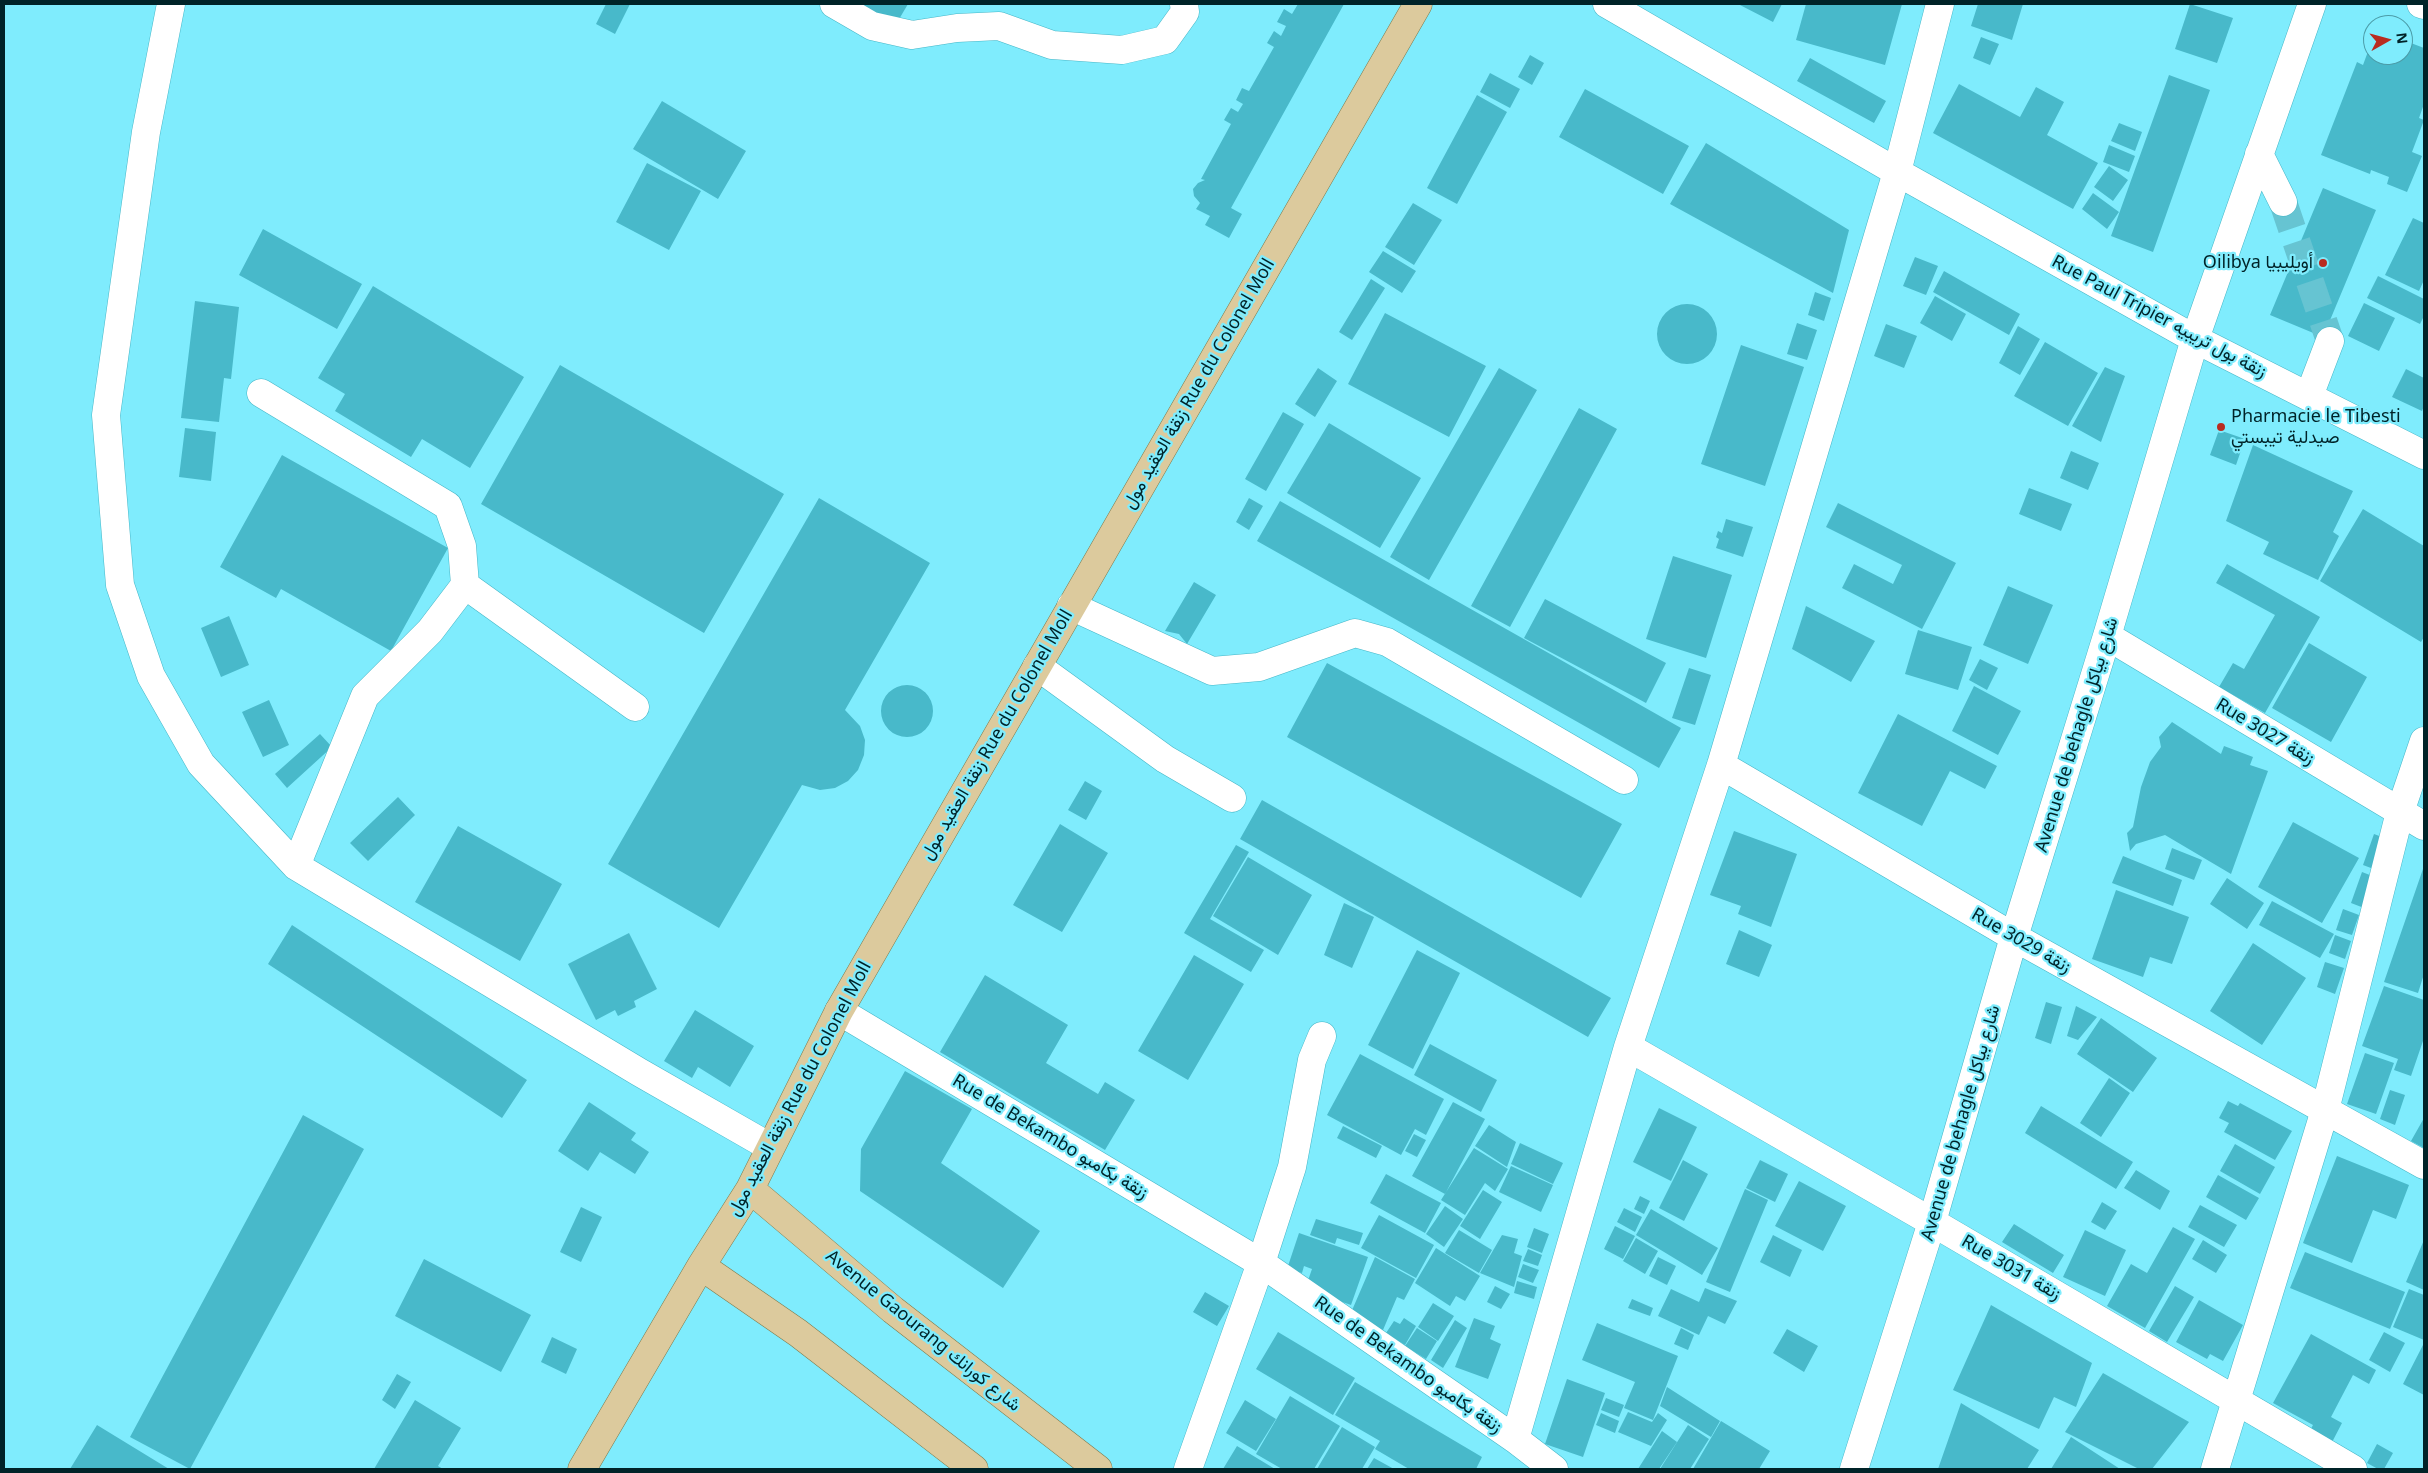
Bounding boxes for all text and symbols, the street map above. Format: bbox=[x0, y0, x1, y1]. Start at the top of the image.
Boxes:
north arrow bbox=[2363, 15, 2413, 65]
text: N bbox=[2392, 31, 2413, 45]
street label: Rue Paul Tripier زنقة بول تريبيه bbox=[2048, 251, 2270, 383]
place label: Oilibya أويليبيا bbox=[2203, 252, 2313, 274]
street label: زنقة العقيد مول Rue du Colonel Moll bbox=[1118, 255, 1280, 513]
marker: Oilibya أويليبيا bbox=[2317, 257, 2329, 269]
place label: Pharmacie le Tibesti صيدلية تيبستي bbox=[2231, 406, 2401, 448]
marker: Pharmacie le Tibesti صيدلية تيبستي bbox=[2215, 421, 2227, 433]
street label: زنقة العقيد مول Rue du Colonel Moll bbox=[916, 606, 1078, 864]
street label: Avenue de behagle شارع بياكل bbox=[2031, 615, 2123, 855]
street label: Rue 3027 زنقة bbox=[2212, 694, 2318, 770]
street label: Rue 3029 زنقة bbox=[1967, 904, 2075, 978]
street label: زنقة العقيد مول Rue du Colonel Moll bbox=[724, 958, 876, 1220]
street label: Avenue de behagle شارع بياكل bbox=[1917, 1003, 2005, 1243]
street label: Rue de Bekambo زنقة بكامبو bbox=[948, 1070, 1152, 1204]
street label: Rue 3031 زنقة bbox=[1957, 1231, 2065, 1305]
street label: Avenue Gaourang شارع كورانك bbox=[821, 1246, 1025, 1416]
street label: Rue de Bekambo زنقة بكامبو bbox=[1310, 1292, 1506, 1438]

